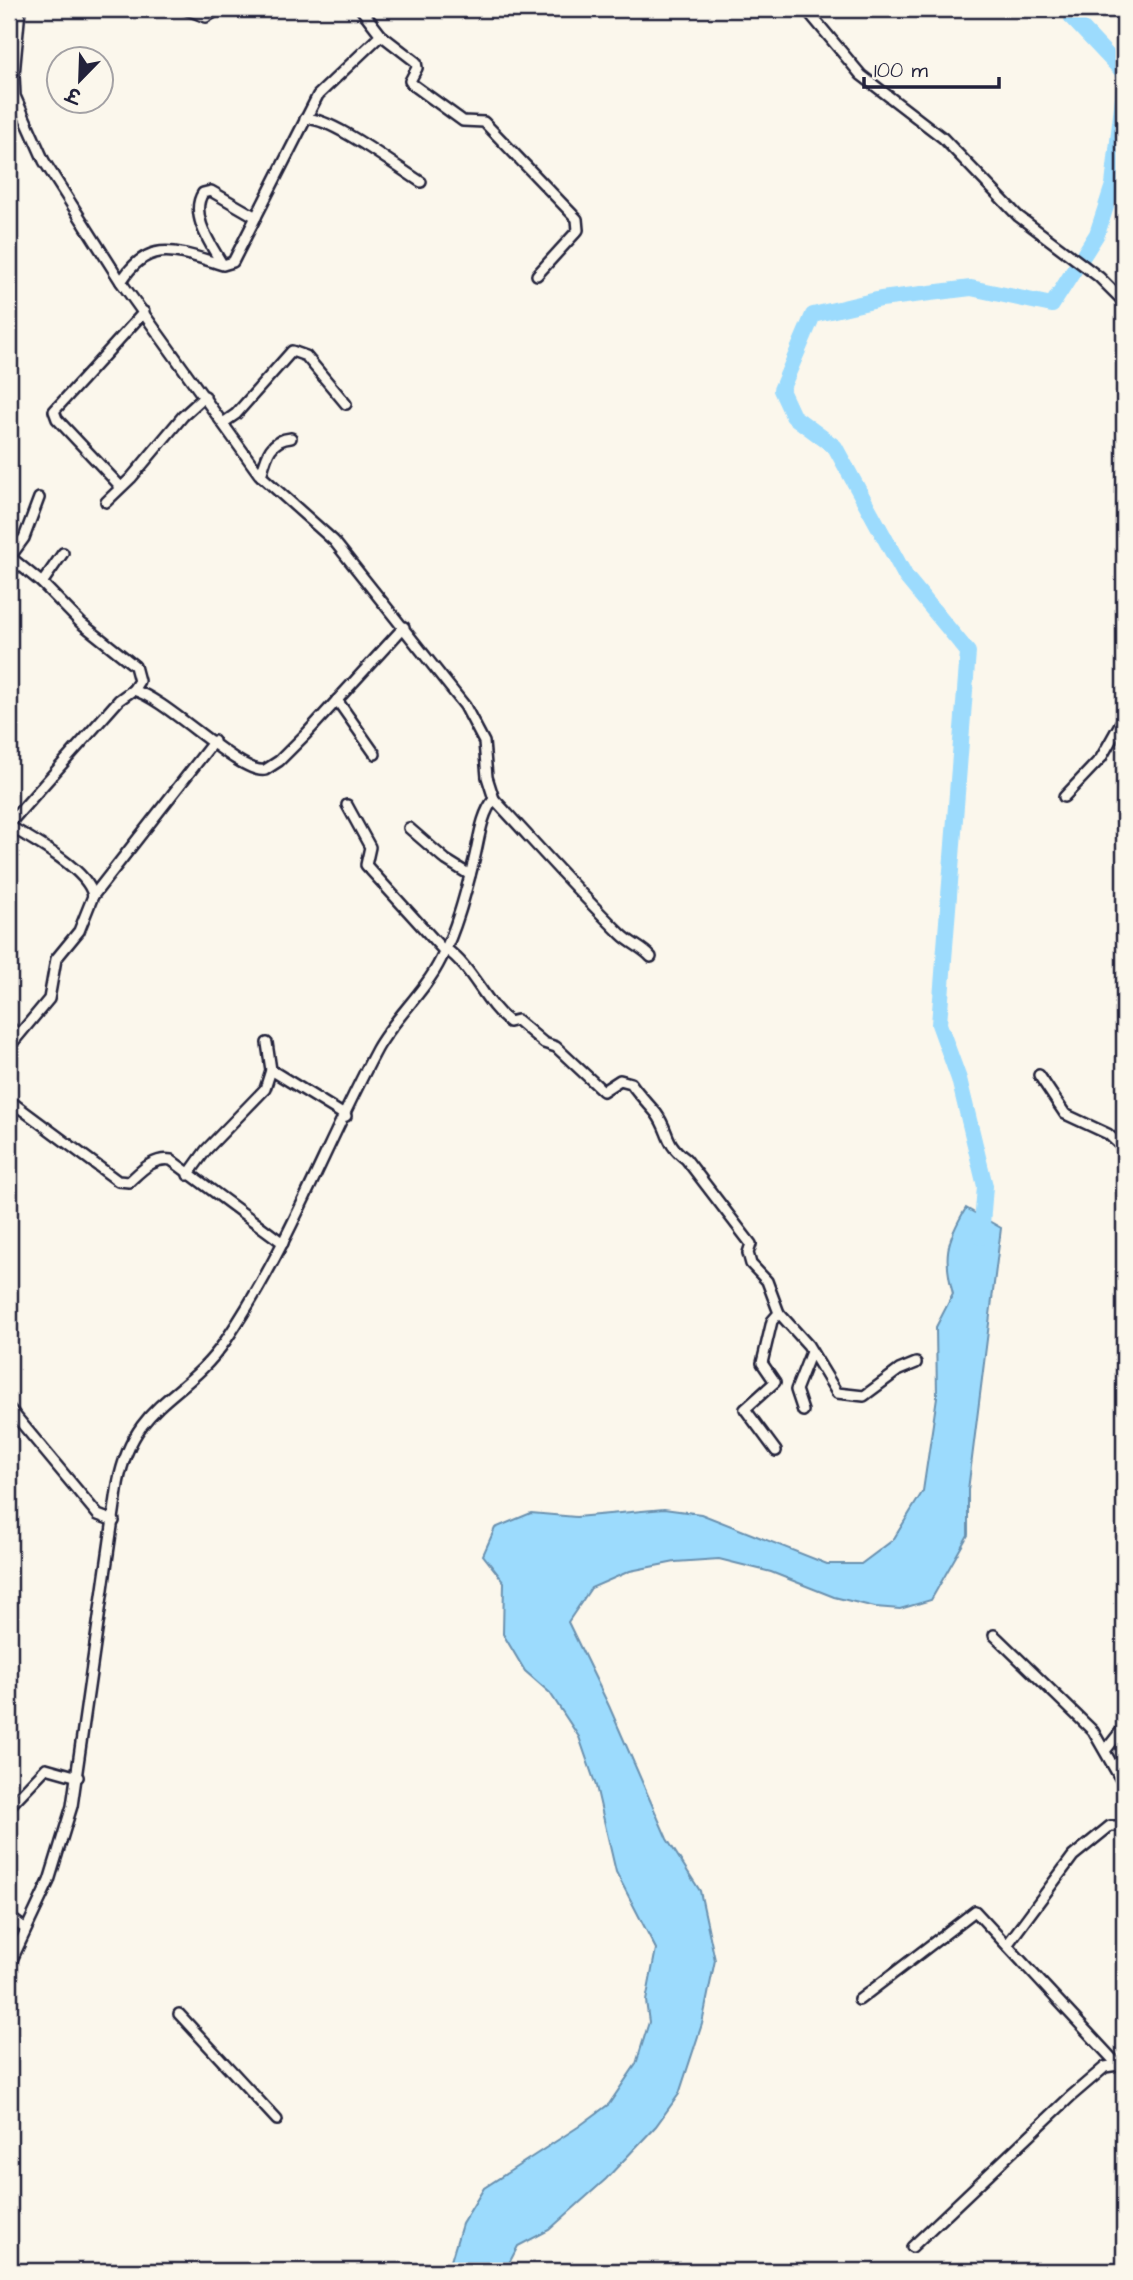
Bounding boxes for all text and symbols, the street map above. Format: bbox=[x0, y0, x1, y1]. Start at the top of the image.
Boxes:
north arrow bbox=[46, 46, 116, 116]
scale bar bbox=[864, 46, 998, 90]
text: 100 m bbox=[874, 56, 929, 85]
text: उ bbox=[61, 78, 87, 110]

